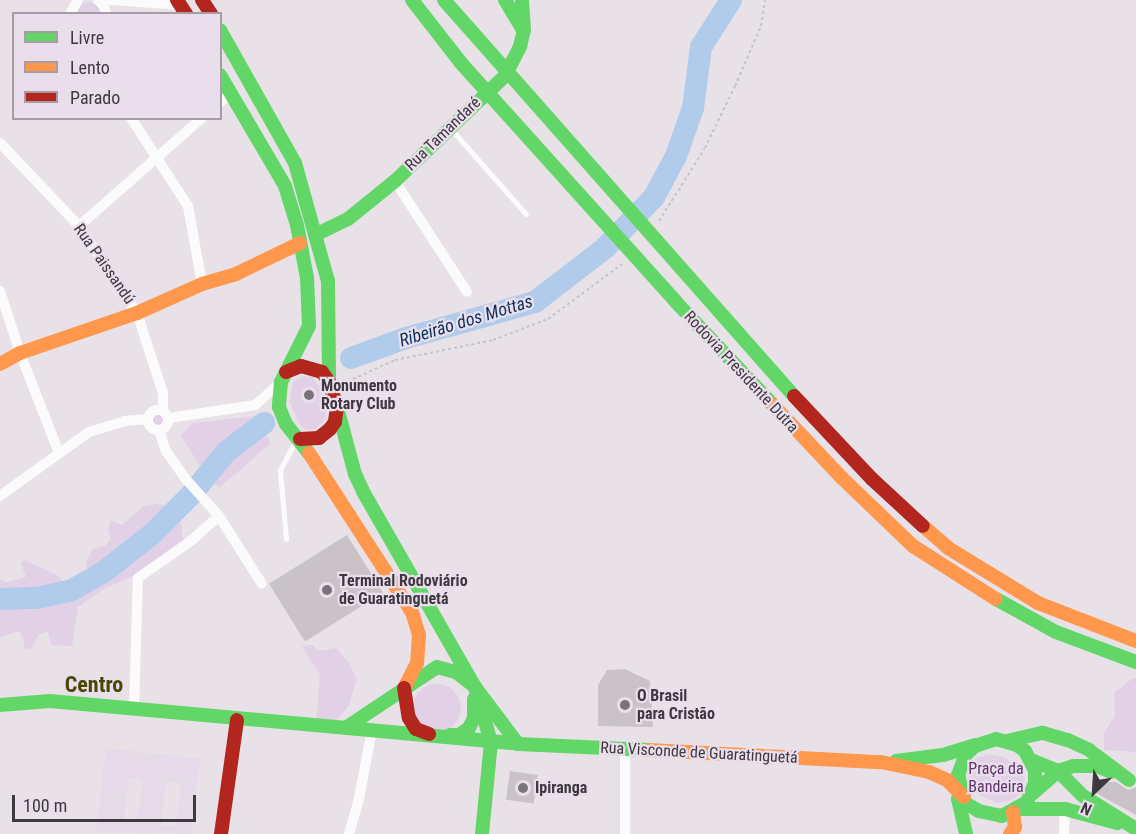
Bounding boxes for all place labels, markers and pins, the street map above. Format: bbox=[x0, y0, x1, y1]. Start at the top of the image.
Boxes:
place label: Monumento Rotary Club bbox=[321, 376, 397, 414]
marker: Monumento Rotary Club bbox=[302, 388, 316, 402]
place label: Terminal Rodoviário de Guaratinguetá bbox=[339, 571, 468, 609]
marker: Terminal Rodoviário de Guaratinguetá bbox=[320, 583, 334, 597]
place label: O Brasil para Cristão bbox=[637, 686, 715, 724]
marker: O Brasil para Cristão bbox=[618, 698, 632, 712]
place label: Ipiranga bbox=[535, 778, 587, 798]
marker: Ipiranga bbox=[516, 781, 530, 795]

